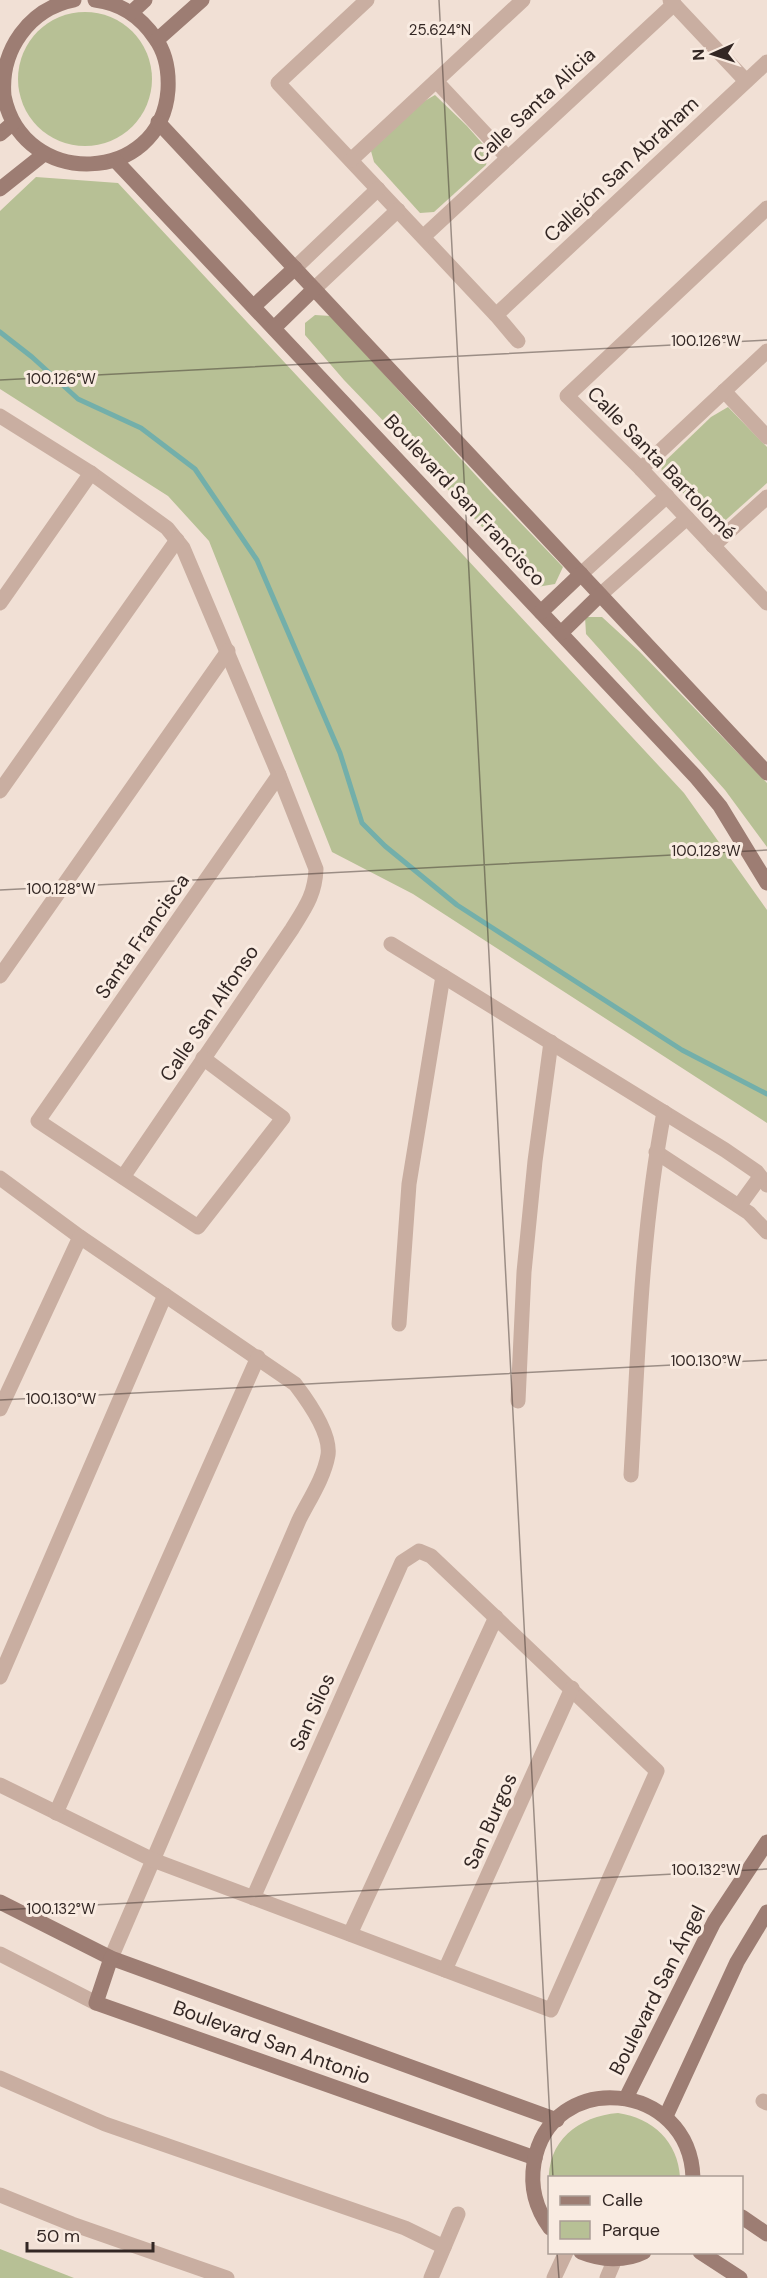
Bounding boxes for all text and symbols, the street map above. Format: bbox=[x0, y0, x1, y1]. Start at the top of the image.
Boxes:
text: 25.624°N bbox=[409, 20, 471, 40]
north arrow bbox=[683, 24, 743, 84]
street label: Calle Santa Alicia bbox=[467, 41, 601, 169]
text: N bbox=[688, 48, 709, 61]
street label: Callejón San Abraham bbox=[538, 90, 704, 248]
text: 100.126°W bbox=[671, 331, 741, 351]
text: 100.126°W bbox=[26, 369, 96, 389]
street label: Calle Santa Bartolomé bbox=[582, 381, 742, 545]
street label: Boulevard San Francisco bbox=[378, 409, 552, 591]
text: 100.128°W bbox=[671, 841, 741, 861]
street label: Santa Francisca bbox=[89, 868, 195, 1004]
text: 100.128°W bbox=[26, 879, 96, 899]
street label: Calle San Alfonso bbox=[154, 940, 264, 1086]
text: 100.130°W bbox=[671, 1351, 742, 1371]
text: 100.130°W bbox=[26, 1389, 97, 1409]
street label: San Silos bbox=[283, 1669, 341, 1755]
street label: San Burgos bbox=[457, 1769, 523, 1873]
text: 100.132°W bbox=[671, 1860, 741, 1880]
text: 100.132°W bbox=[26, 1899, 96, 1919]
street label: Boulevard San Ángel bbox=[603, 1901, 711, 2079]
street label: Boulevard San Antonio bbox=[170, 1994, 374, 2090]
legend bbox=[548, 2176, 743, 2254]
text: Calle bbox=[602, 2188, 643, 2212]
scale bar bbox=[27, 2215, 153, 2253]
text: Parque bbox=[602, 2218, 660, 2242]
text: 50 m bbox=[36, 2224, 80, 2248]

